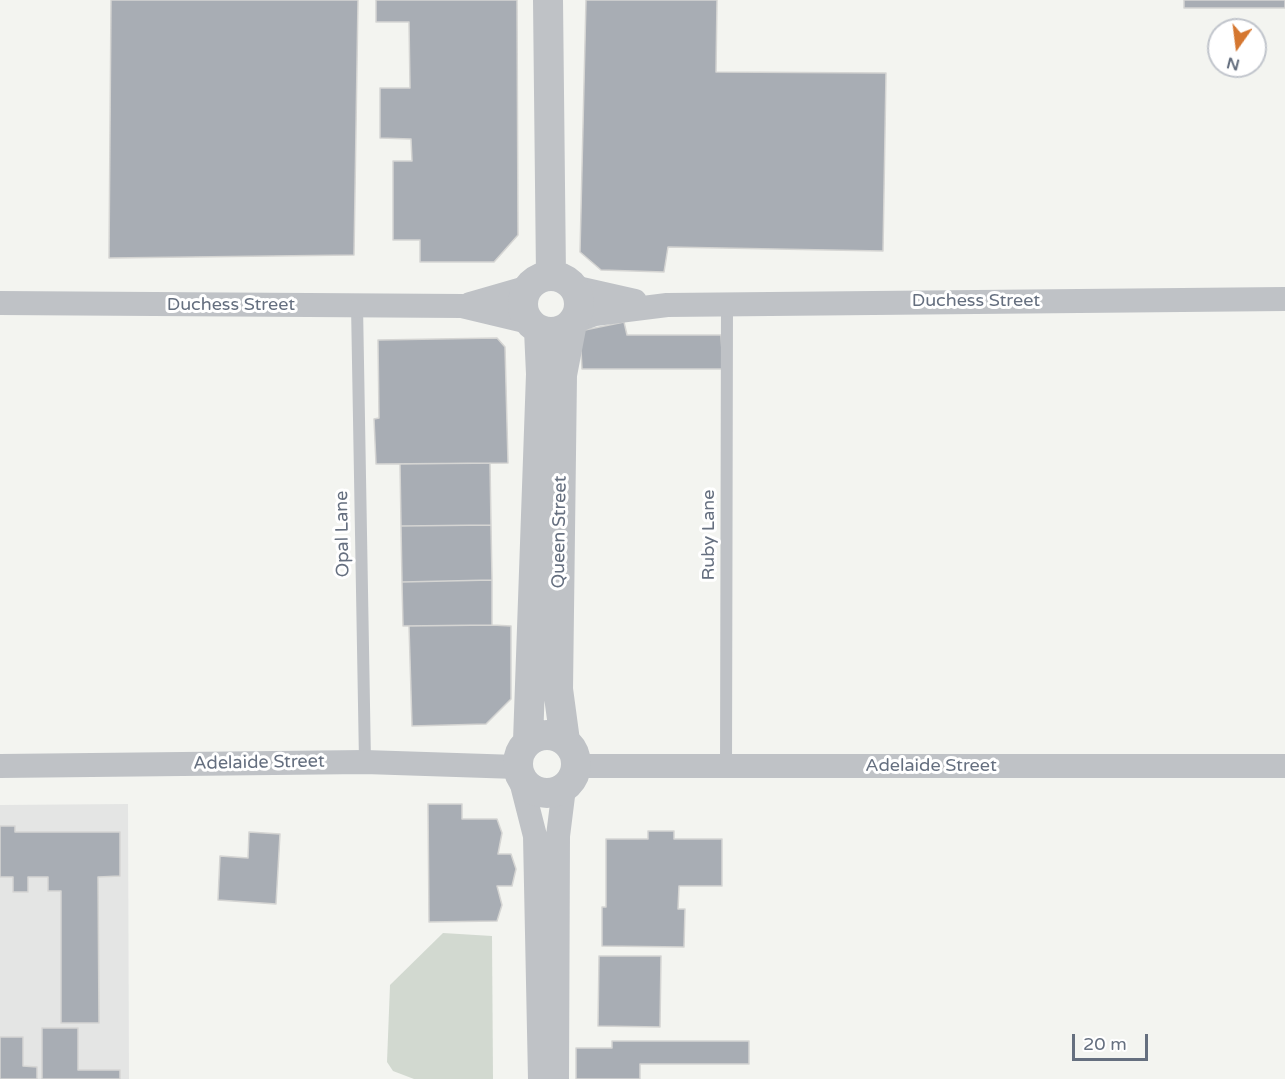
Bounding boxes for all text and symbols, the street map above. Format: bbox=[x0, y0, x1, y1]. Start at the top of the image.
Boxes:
north arrow bbox=[1207, 18, 1267, 78]
text: N bbox=[1224, 52, 1242, 75]
street label: Duchess Street bbox=[912, 290, 1040, 312]
street label: Duchess Street bbox=[167, 294, 295, 316]
street label: Queen Street bbox=[548, 475, 572, 589]
street label: Opal Lane bbox=[331, 490, 355, 578]
street label: Ruby Lane bbox=[698, 490, 720, 580]
street label: Adelaide Street bbox=[193, 751, 325, 775]
street label: Adelaide Street bbox=[865, 755, 997, 777]
scale bar bbox=[1075, 1022, 1152, 1060]
text: 20 m bbox=[1083, 1033, 1127, 1055]

